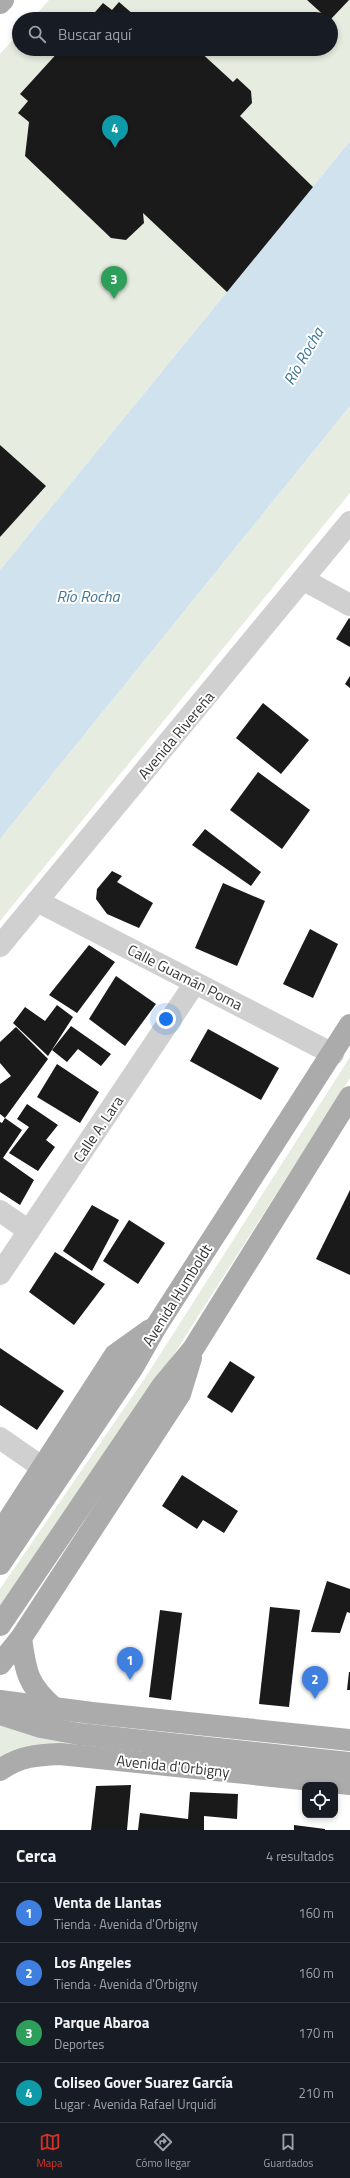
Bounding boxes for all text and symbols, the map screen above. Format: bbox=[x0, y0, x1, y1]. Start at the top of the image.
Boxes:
search box bbox=[12, 12, 338, 56]
icon: search bbox=[26, 23, 48, 45]
text: Buscar aquí bbox=[58, 23, 131, 46]
pin: 4 bbox=[102, 115, 128, 148]
pin: 3 bbox=[101, 266, 127, 299]
water label: Río Rocha bbox=[277, 322, 330, 389]
water label: Río Rocha bbox=[56, 584, 121, 608]
street label: Avenida Rivereña bbox=[132, 686, 220, 784]
street label: Calle Guamán Poma bbox=[123, 938, 247, 1016]
your location bbox=[156, 1009, 176, 1029]
street label: Calle A. Lara bbox=[67, 1091, 129, 1167]
street label: Avenida Humboldt bbox=[136, 1239, 218, 1351]
pin: 1 bbox=[117, 1647, 143, 1680]
pin: 2 bbox=[302, 1666, 328, 1699]
street label: Avenida d'Orbigny bbox=[115, 1749, 231, 1783]
map controls bbox=[302, 1782, 338, 1818]
button: locate bbox=[302, 1782, 338, 1818]
text: Cerca bbox=[16, 1843, 56, 1869]
text: 4 resultados bbox=[266, 1846, 334, 1866]
text: Venta de Llantas bbox=[54, 1891, 161, 1914]
text: 1 bbox=[25, 1903, 33, 1923]
text: 160 m bbox=[298, 1903, 334, 1923]
text: Tienda · Avenida d'Orbigny bbox=[54, 1914, 198, 1934]
text: Los Angeles bbox=[54, 1951, 131, 1974]
text: 2 bbox=[25, 1963, 33, 1983]
text: 160 m bbox=[298, 1963, 334, 1983]
text: Tienda · Avenida d'Orbigny bbox=[54, 1974, 198, 1994]
text: Parque Abaroa bbox=[54, 2011, 149, 2034]
text: 3 bbox=[25, 2023, 33, 2043]
text: 170 m bbox=[298, 2023, 334, 2043]
text: Deportes bbox=[54, 2034, 104, 2054]
text: Coliseo Gover Suarez García bbox=[54, 2071, 233, 2094]
text: 4 bbox=[25, 2083, 33, 2103]
text: 210 m bbox=[298, 2083, 334, 2103]
text: Lugar · Avenida Rafael Urquidi bbox=[54, 2094, 216, 2114]
tab: Mapa bbox=[37, 2131, 63, 2171]
tab: Cómo llegar bbox=[136, 2131, 190, 2171]
tab: Guardados bbox=[264, 2131, 313, 2171]

